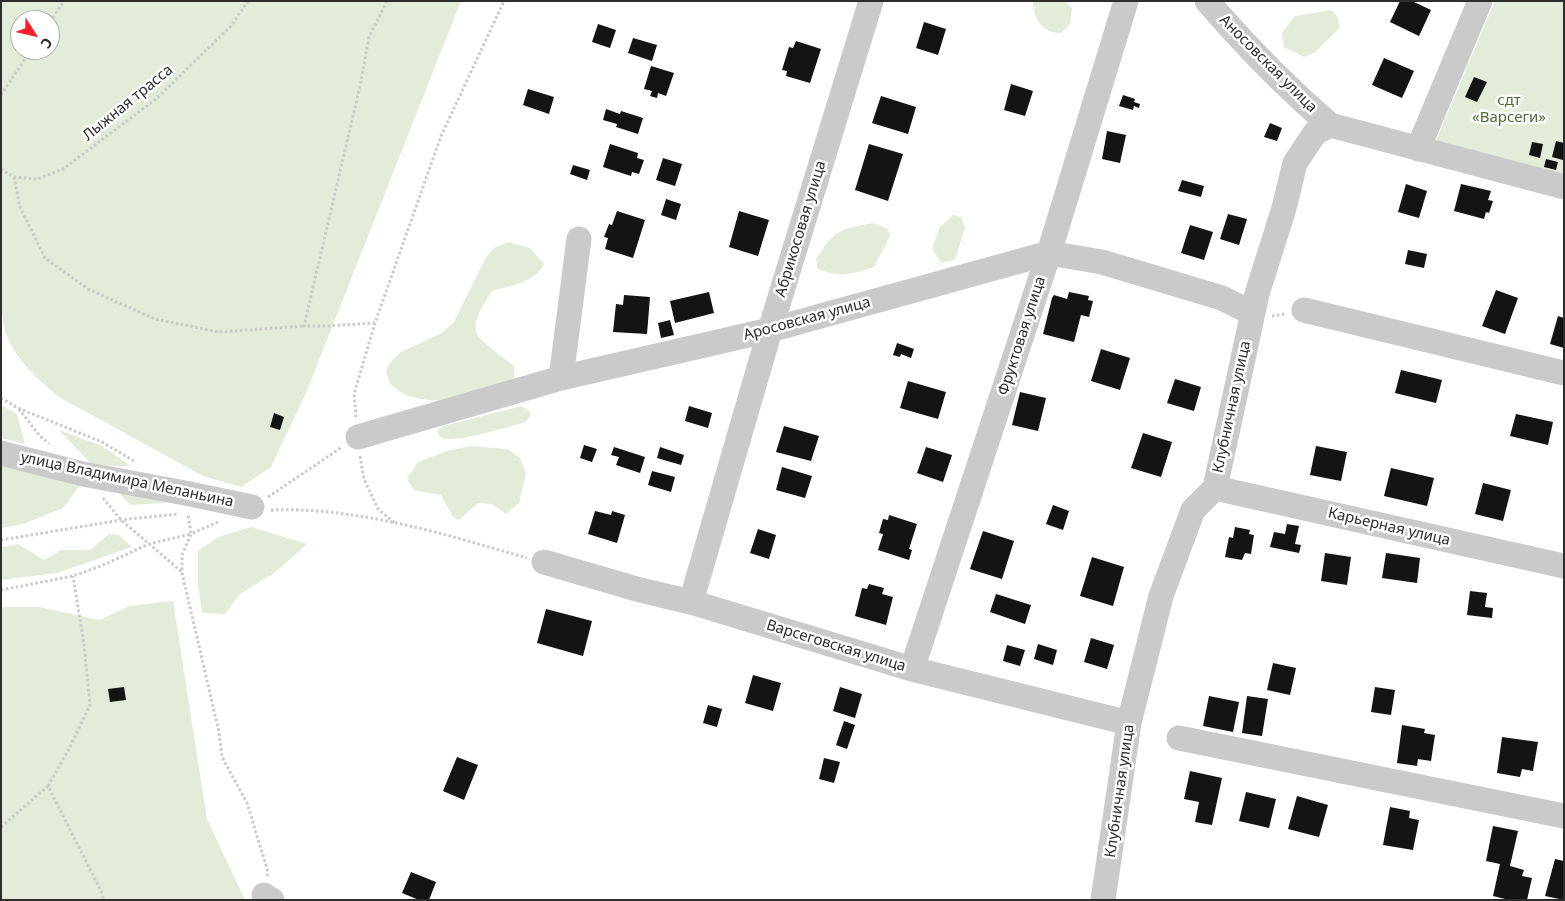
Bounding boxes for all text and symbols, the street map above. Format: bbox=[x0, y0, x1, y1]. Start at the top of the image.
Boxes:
north arrow bbox=[10, 10, 60, 60]
street label: Аносовская улица bbox=[1215, 11, 1321, 117]
text: С bbox=[37, 34, 57, 52]
street label: Лыжная трасса bbox=[79, 61, 177, 145]
park label: сдт «Варсеги» bbox=[1472, 92, 1546, 127]
street label: Абрикосовая улица bbox=[772, 159, 830, 299]
street label: Фруктовая улица bbox=[994, 274, 1050, 398]
street label: Аросовская улица bbox=[742, 293, 872, 345]
street label: Клубничная улица bbox=[1209, 339, 1255, 475]
street label: улица Владимира Меланьина bbox=[19, 449, 235, 511]
street label: Карьерная улица bbox=[1326, 504, 1452, 550]
street label: Варсеговская улица bbox=[764, 616, 908, 676]
street label: Клубничная улица bbox=[1102, 723, 1138, 859]

